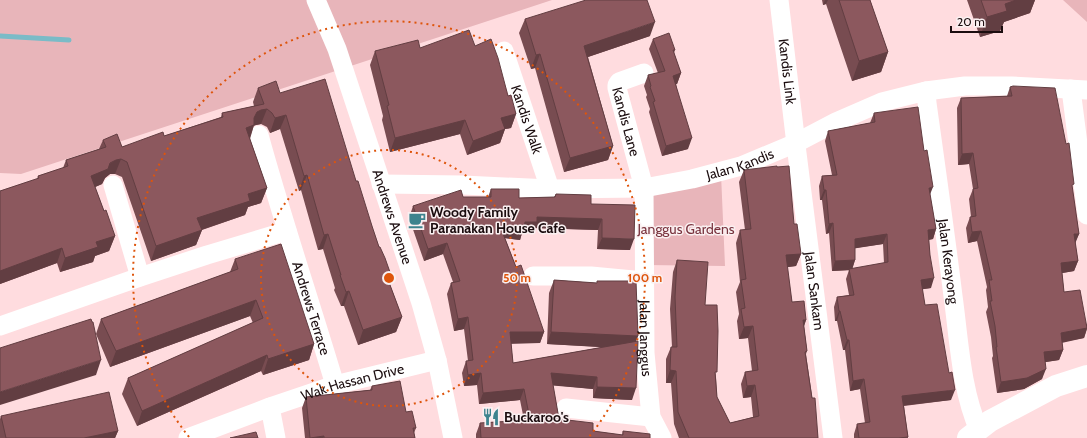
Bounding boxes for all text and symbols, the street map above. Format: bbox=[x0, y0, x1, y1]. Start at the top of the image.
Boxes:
scale bar bbox=[951, 8, 1002, 34]
text: 20 m bbox=[957, 14, 985, 29]
street label: Kandis Link bbox=[775, 38, 800, 106]
street label: Kandis Walk bbox=[507, 83, 547, 157]
street label: Kandis Lane bbox=[608, 85, 644, 158]
street label: Jalan Kandis bbox=[703, 144, 776, 184]
street label: Andrews Avenue bbox=[368, 167, 417, 267]
place label: Woody Family Paranakan House Cafe bbox=[430, 203, 565, 237]
cafe icon: Woody Family Paranakan House Cafe bbox=[407, 210, 427, 230]
street label: Jalan Kerayong bbox=[934, 217, 963, 306]
park label: Janggus Gardens bbox=[636, 220, 735, 238]
street label: Jalan Sankam bbox=[800, 249, 828, 331]
street label: Andrews Terrace bbox=[288, 259, 334, 357]
text: 50 m bbox=[503, 270, 531, 285]
text: 100 m bbox=[628, 270, 662, 285]
centre of rings bbox=[382, 271, 396, 285]
street label: Jalan Janggus bbox=[636, 299, 656, 377]
street label: Wak Hassan Drive bbox=[299, 359, 406, 405]
restaurant icon: Buckaroo's bbox=[481, 407, 501, 427]
place label: Buckaroo's bbox=[504, 408, 569, 426]

